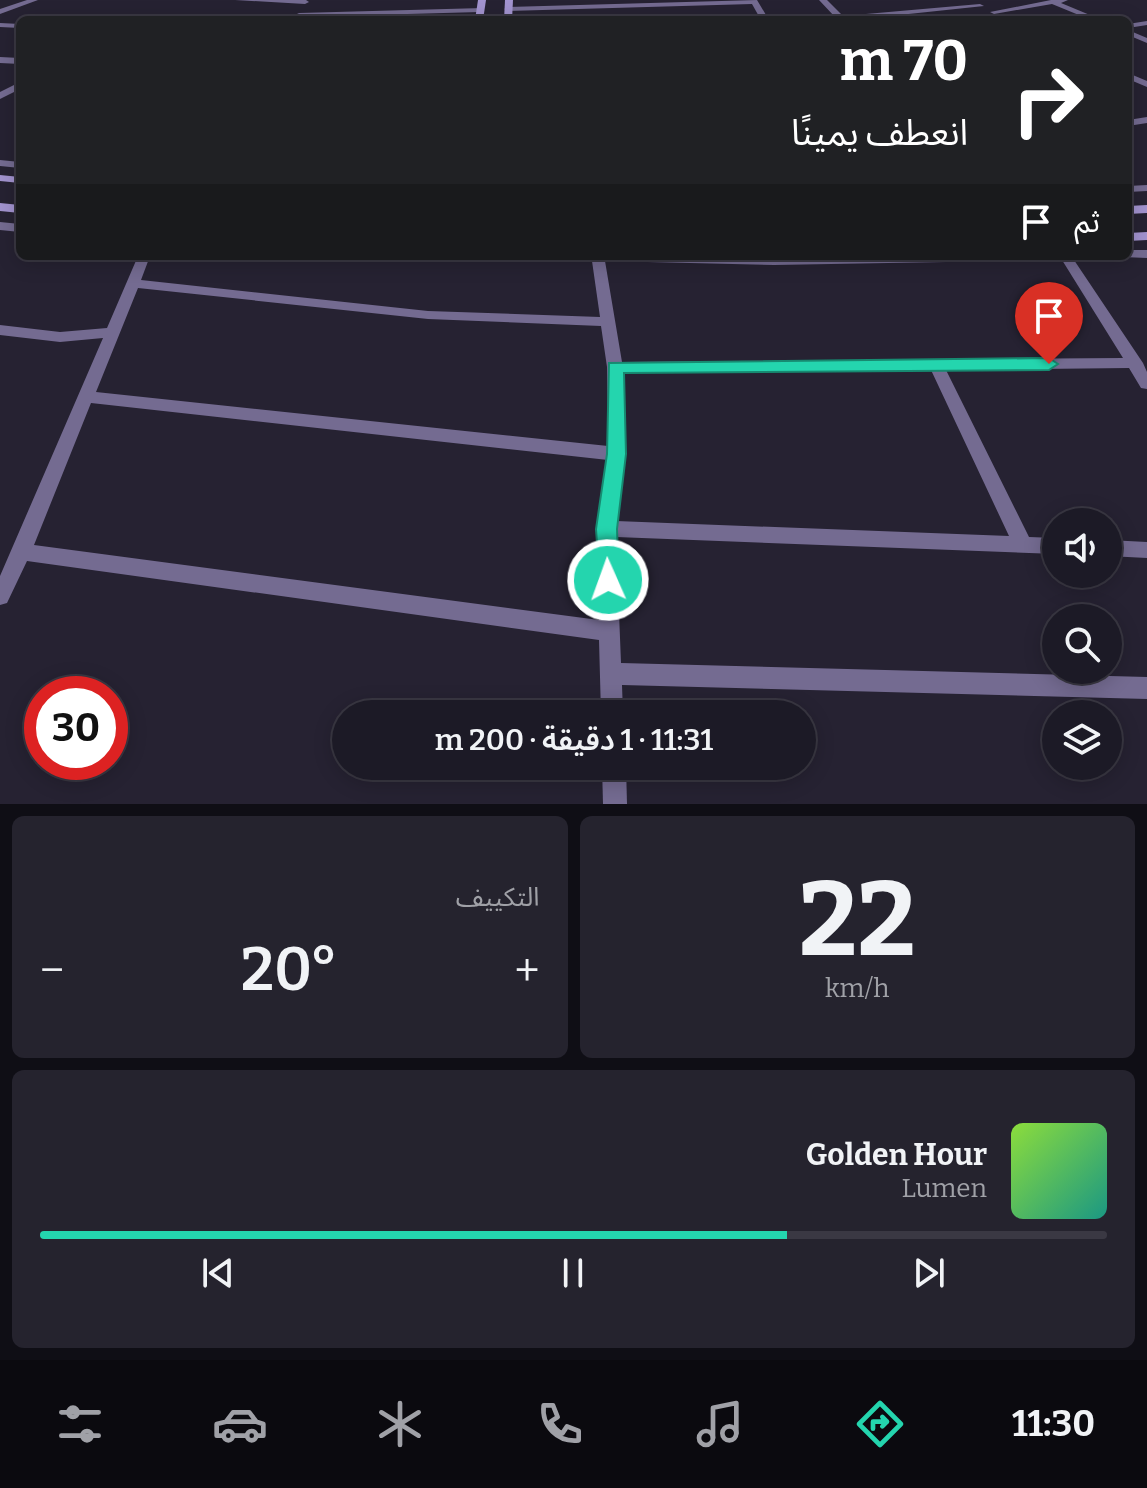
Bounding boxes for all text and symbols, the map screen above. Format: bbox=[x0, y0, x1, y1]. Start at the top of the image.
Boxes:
text: 70 m bbox=[840, 28, 968, 95]
icon: right bbox=[996, 48, 1100, 152]
text: انعطف يمينًا bbox=[791, 111, 968, 155]
icon: arrive bbox=[1014, 200, 1058, 244]
text: ثم bbox=[1074, 204, 1100, 240]
pin bbox=[1015, 282, 1083, 364]
icon: arrive bbox=[1027, 294, 1071, 338]
map controls bbox=[1042, 508, 1122, 780]
button: sound bbox=[1042, 508, 1122, 588]
position arrow bbox=[566, 538, 650, 622]
button: search bbox=[1042, 604, 1122, 684]
speed limit sign: 30 bbox=[24, 676, 128, 780]
button: layers bbox=[1042, 700, 1122, 780]
text: 11:31 · 1 دقيقة · 200 m bbox=[435, 722, 713, 758]
text: 22 bbox=[799, 858, 916, 983]
text: التكييف bbox=[456, 882, 540, 913]
text: 20° bbox=[241, 934, 338, 1006]
text: − bbox=[40, 944, 64, 997]
text: + bbox=[514, 944, 540, 997]
text: km/h bbox=[825, 973, 889, 1004]
text: Golden Hour bbox=[806, 1137, 987, 1173]
text: Lumen bbox=[901, 1173, 987, 1204]
icon: previous bbox=[196, 1251, 240, 1295]
icon: pause bbox=[551, 1251, 595, 1295]
icon: next bbox=[907, 1251, 951, 1295]
icon: filters bbox=[52, 1396, 108, 1452]
icon: car bbox=[212, 1396, 268, 1452]
icon: climate bbox=[372, 1396, 428, 1452]
icon: phone bbox=[532, 1396, 588, 1452]
icon: music bbox=[692, 1396, 748, 1452]
icon: directions bbox=[852, 1396, 908, 1452]
text: 11:30 bbox=[1012, 1402, 1095, 1446]

